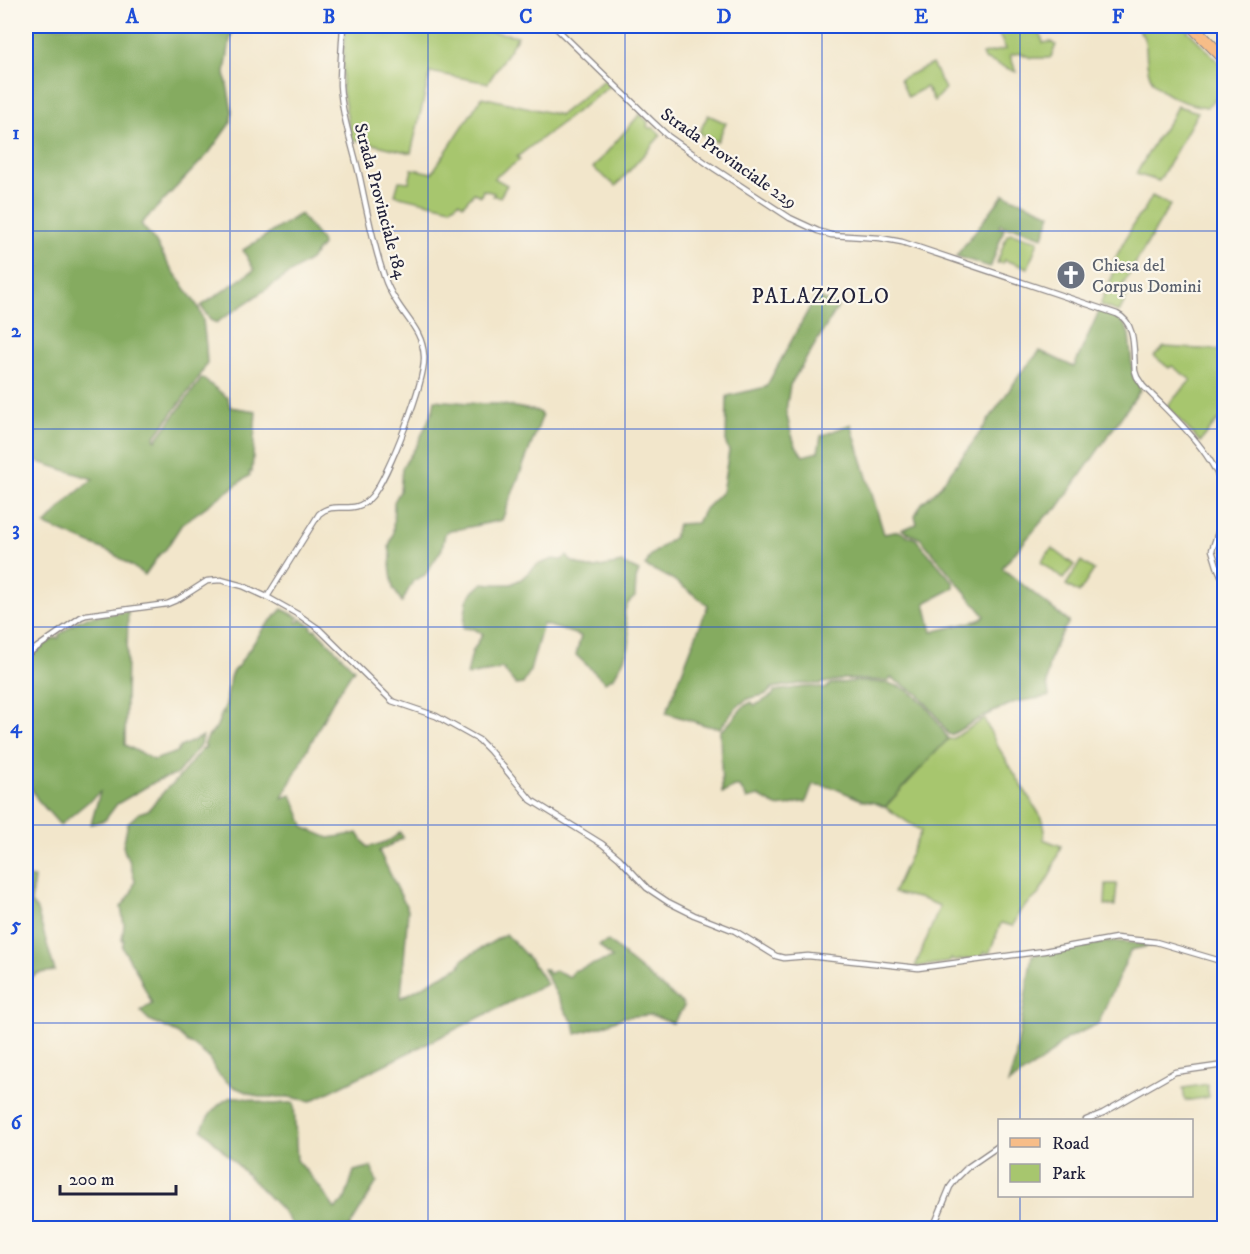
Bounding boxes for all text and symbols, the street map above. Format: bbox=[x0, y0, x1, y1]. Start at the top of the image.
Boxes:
text: A bbox=[125, 5, 140, 30]
text: B bbox=[323, 5, 335, 30]
text: C bbox=[519, 5, 533, 30]
text: D bbox=[717, 5, 732, 30]
text: E bbox=[914, 5, 928, 30]
text: F bbox=[1112, 5, 1125, 30]
street label: Strada Provinciale 229 bbox=[656, 104, 801, 214]
text: 1 bbox=[12, 121, 20, 146]
street label: Strada Provinciale 184 bbox=[349, 121, 412, 282]
place label: Chiesa del Corpus Domini bbox=[1092, 255, 1201, 298]
church icon: Chiesa del Corpus Domini bbox=[1055, 259, 1087, 291]
district label: PALAZZOLO bbox=[752, 284, 891, 310]
text: 2 bbox=[11, 319, 22, 344]
text: 3 bbox=[12, 517, 20, 542]
text: 4 bbox=[10, 715, 23, 740]
text: 5 bbox=[10, 913, 21, 938]
text: 6 bbox=[11, 1111, 23, 1136]
legend bbox=[998, 1119, 1193, 1197]
text: Road bbox=[1052, 1133, 1089, 1155]
scale bar bbox=[60, 1158, 176, 1196]
text: Park bbox=[1052, 1163, 1086, 1185]
text: 200 m bbox=[69, 1169, 115, 1191]

